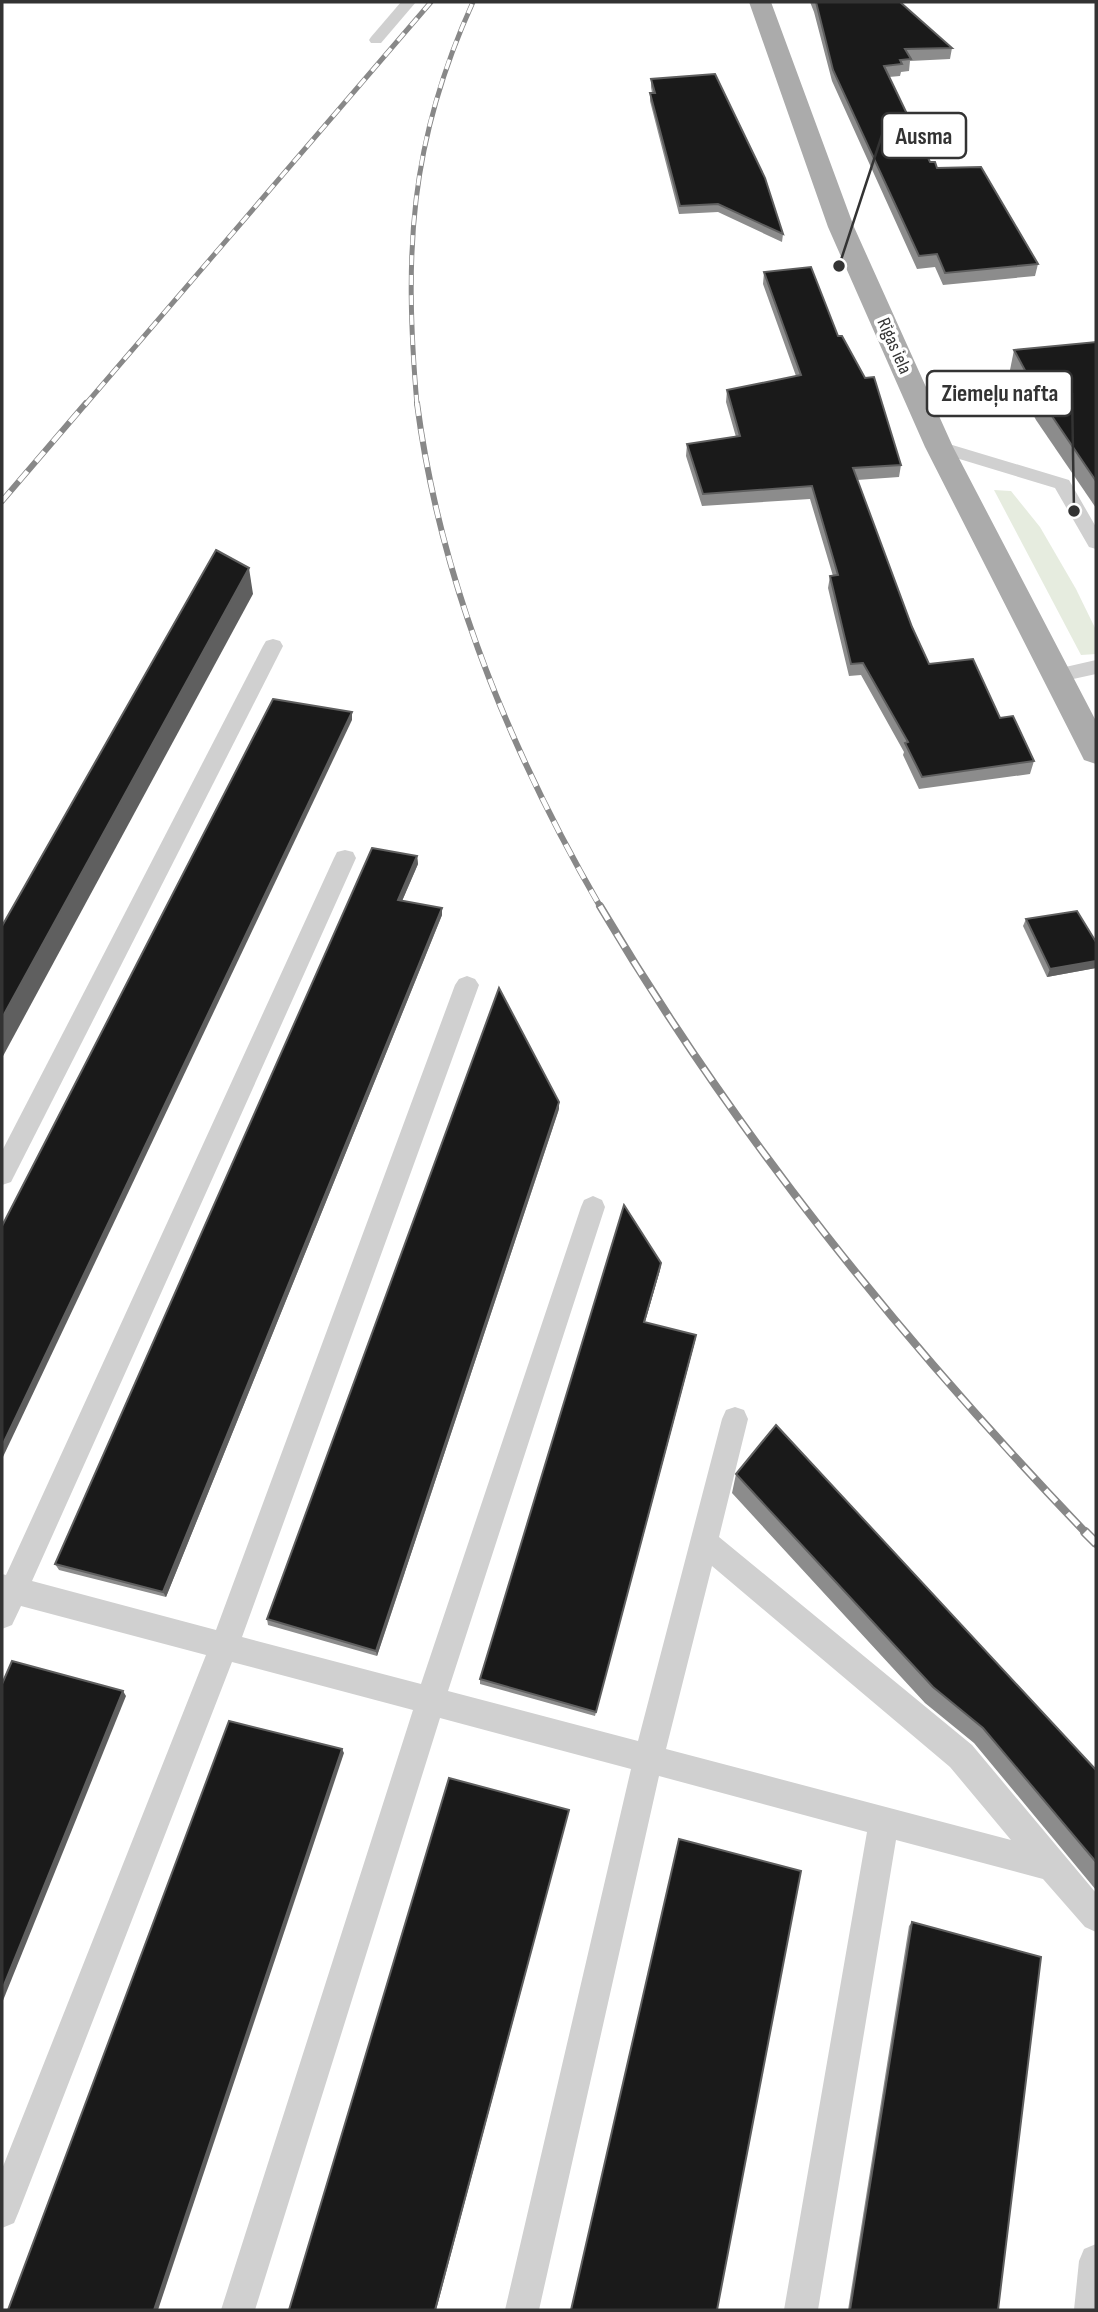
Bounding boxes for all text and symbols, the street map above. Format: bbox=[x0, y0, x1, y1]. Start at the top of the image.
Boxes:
callout: Ausma bbox=[882, 113, 966, 158]
text: Ausma bbox=[895, 122, 952, 151]
street label: Rīgas iela bbox=[872, 314, 916, 378]
callout: Ziemeļu nafta bbox=[927, 371, 1072, 416]
text: Ziemeļu nafta bbox=[942, 379, 1058, 408]

